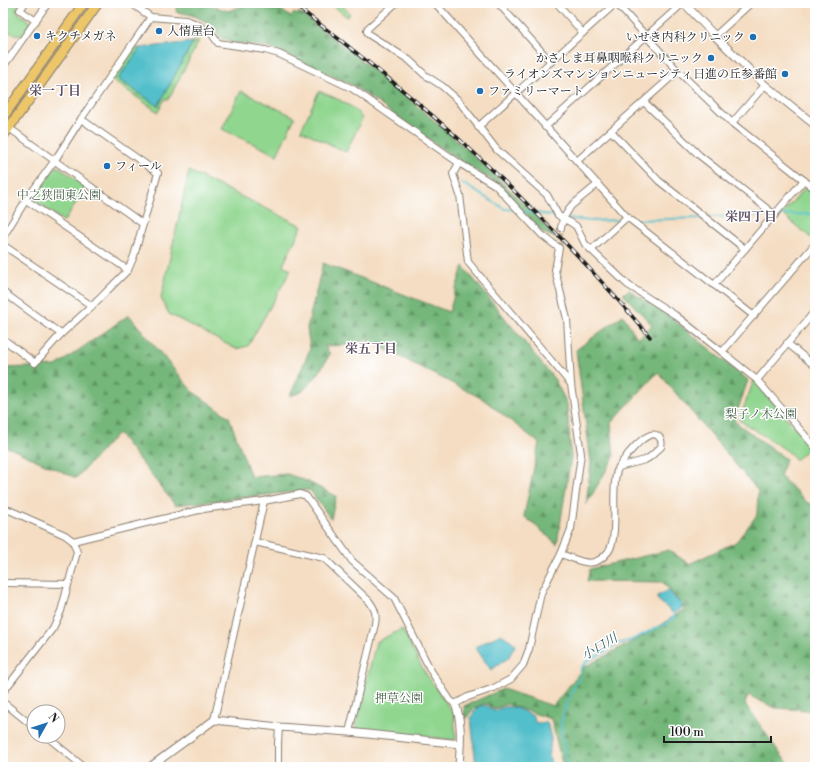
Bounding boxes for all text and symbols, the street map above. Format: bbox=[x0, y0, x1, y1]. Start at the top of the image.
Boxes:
place label: 人情屋台 bbox=[167, 24, 215, 39]
marker: 人情屋台 bbox=[154, 26, 164, 36]
place label: キクチメガネ bbox=[45, 29, 117, 44]
place label: いせき内科クリニック bbox=[626, 30, 745, 45]
marker: キクチメガネ bbox=[32, 31, 42, 41]
marker: いせき内科クリニック bbox=[748, 32, 758, 42]
place label: かさしま耳鼻咽喉科クリニック bbox=[536, 51, 703, 66]
marker: かさしま耳鼻咽喉科クリニック bbox=[706, 53, 716, 63]
place label: ライオンズマンションニューシティ日進の丘参番館 bbox=[504, 67, 777, 82]
marker: ライオンズマンションニューシティ日進の丘参番館 bbox=[780, 69, 790, 79]
district label: 栄一丁目 bbox=[29, 83, 81, 99]
place label: ファミリーマート bbox=[488, 84, 584, 99]
marker: ファミリーマート bbox=[475, 86, 485, 96]
place label: フィール bbox=[115, 159, 162, 174]
marker: フィール bbox=[102, 161, 112, 171]
park label: 中之狭間東公園 bbox=[17, 188, 101, 203]
district label: 栄四丁目 bbox=[725, 209, 777, 225]
district label: 栄五丁目 bbox=[345, 341, 397, 357]
park label: 梨子ノ木公園 bbox=[725, 407, 797, 422]
water label: 小口川 bbox=[579, 629, 622, 664]
park label: 押草公園 bbox=[375, 691, 423, 706]
north arrow bbox=[26, 704, 66, 744]
text: N bbox=[45, 711, 61, 726]
scale bar bbox=[664, 718, 771, 744]
text: 100 m bbox=[670, 725, 704, 740]

